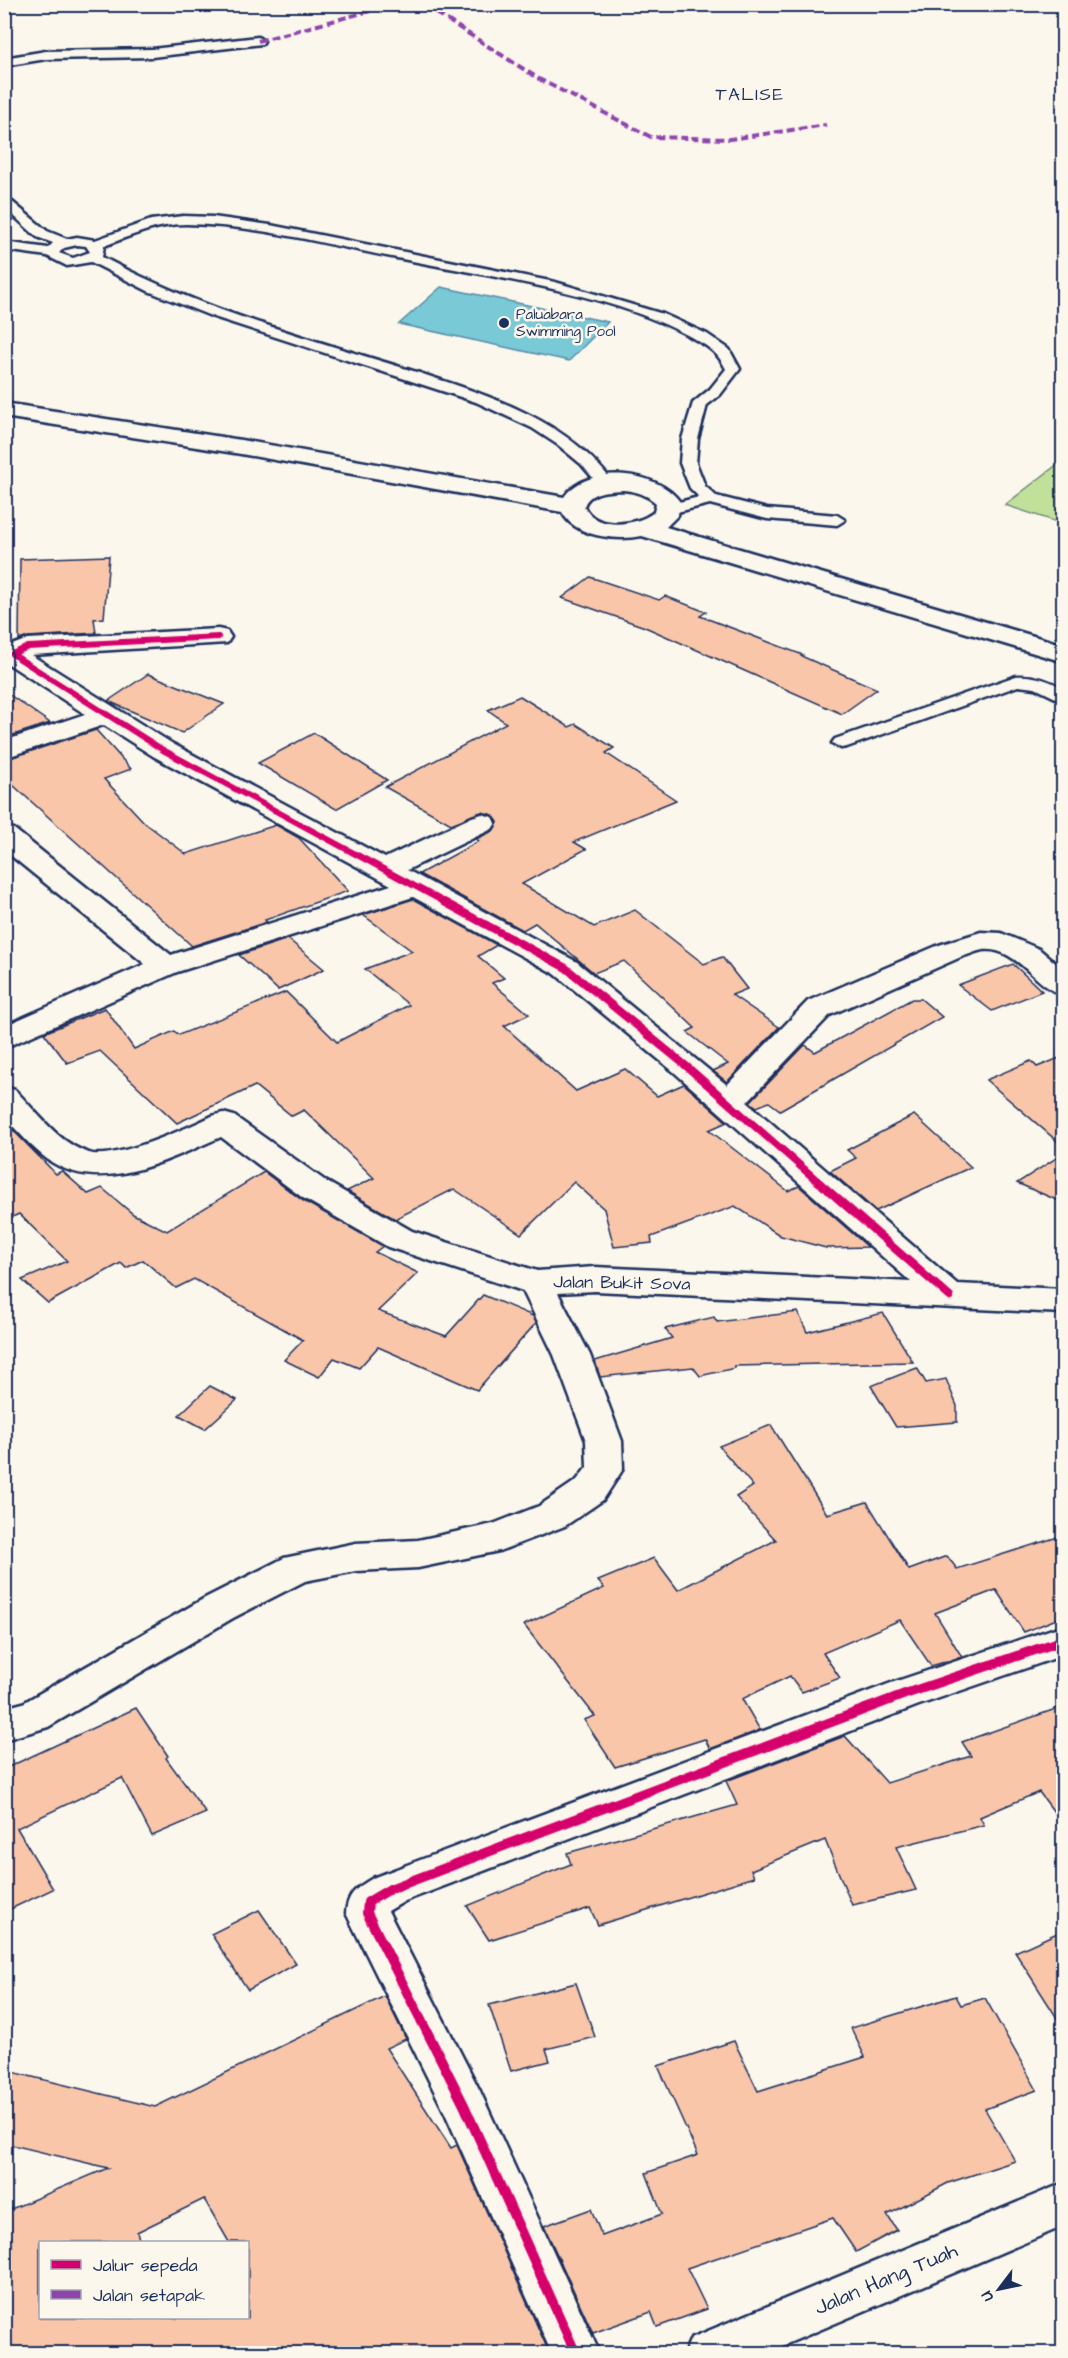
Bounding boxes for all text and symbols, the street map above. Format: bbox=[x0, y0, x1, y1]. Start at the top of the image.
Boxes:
district label: TALISE bbox=[715, 82, 785, 107]
place label: Paluabara Swimming Pool bbox=[516, 304, 616, 343]
marker: Paluabara Swimming Pool bbox=[497, 316, 511, 330]
street label: Jalan Bukit Sova bbox=[553, 1269, 691, 1297]
street label: Jalan Hang Tuah bbox=[810, 2236, 963, 2324]
legend bbox=[39, 2241, 249, 2319]
text: Jalur sepeda bbox=[93, 2253, 198, 2278]
north arrow bbox=[969, 2259, 1029, 2319]
text: Jalan setapak bbox=[93, 2283, 205, 2308]
text: U bbox=[975, 2287, 999, 2306]

